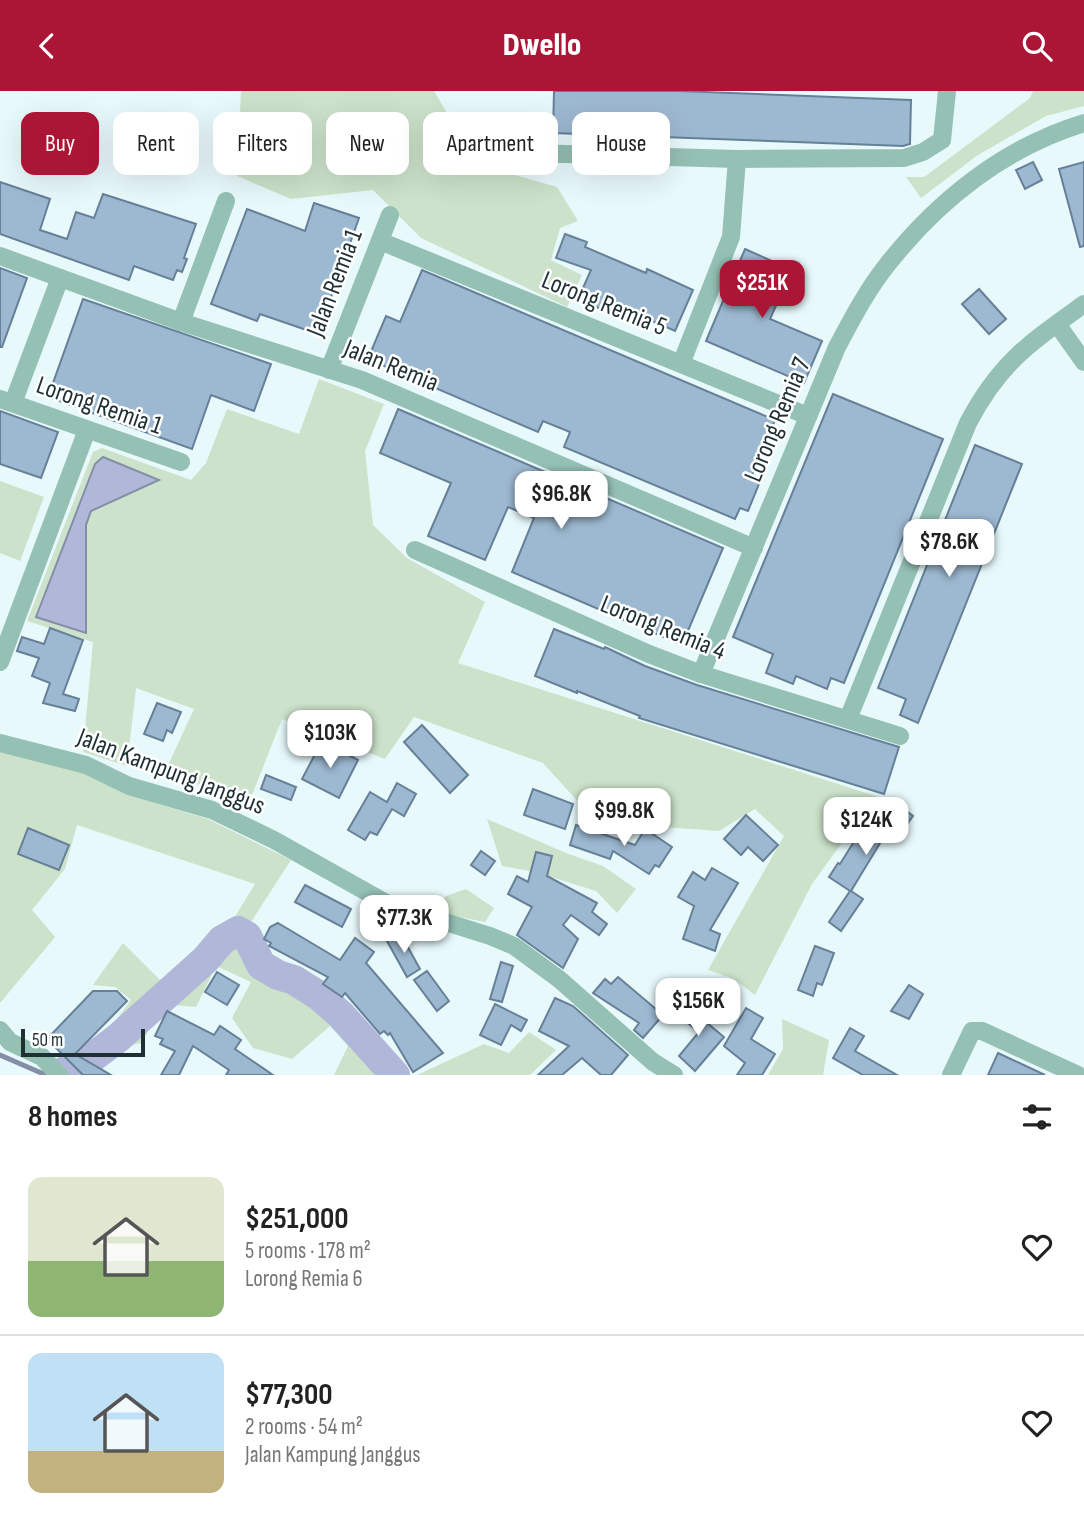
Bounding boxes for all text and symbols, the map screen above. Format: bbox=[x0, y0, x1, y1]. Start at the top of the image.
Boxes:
text: Dwello bbox=[503, 26, 581, 65]
icon: back bbox=[28, 27, 66, 65]
icon: search bbox=[1018, 27, 1056, 65]
chip: Buy bbox=[21, 112, 99, 175]
chip: Rent bbox=[113, 112, 199, 175]
chip: Filters bbox=[213, 112, 312, 175]
chip: New bbox=[326, 112, 409, 175]
chip: Apartment bbox=[423, 112, 558, 175]
chip: House bbox=[572, 112, 670, 175]
street label: Jalan Remia 1 bbox=[300, 225, 370, 342]
pin: $251K bbox=[713, 261, 811, 320]
street label: Lorong Remia 5 bbox=[537, 265, 671, 343]
text: $251K bbox=[736, 269, 788, 297]
street label: Jalan Remia bbox=[338, 333, 443, 399]
street label: Lorong Remia 7 bbox=[738, 353, 818, 487]
street label: Lorong Remia 1 bbox=[32, 370, 166, 442]
pin: $96.8K bbox=[504, 471, 618, 531]
text: $96.8K bbox=[531, 480, 591, 508]
pin: $78.6K bbox=[892, 519, 1006, 579]
text: $78.6K bbox=[919, 528, 979, 556]
street label: Lorong Remia 4 bbox=[596, 589, 730, 667]
pin: $103K bbox=[281, 711, 379, 770]
text: $103K bbox=[303, 719, 357, 747]
street label: Jalan Kampung Janggus bbox=[72, 722, 269, 822]
pin: $99.8K bbox=[567, 789, 681, 848]
text: $99.8K bbox=[594, 797, 654, 825]
pin: $124K bbox=[817, 797, 915, 857]
text: $124K bbox=[839, 806, 893, 834]
pin: $77.3K bbox=[347, 895, 461, 955]
text: $77.3K bbox=[376, 904, 432, 932]
pin: $156K bbox=[649, 979, 747, 1038]
text: $156K bbox=[671, 987, 725, 1015]
scale bar bbox=[21, 1026, 145, 1058]
text: 50 m bbox=[32, 1029, 63, 1052]
icon: filters bbox=[1018, 1098, 1056, 1136]
text: 8 homes bbox=[28, 1099, 117, 1135]
text: $251,000 bbox=[245, 1201, 349, 1237]
icon: home bbox=[84, 1205, 168, 1289]
icon: heart bbox=[1018, 1228, 1056, 1266]
text: 5 rooms · 178 m² bbox=[245, 1237, 371, 1265]
text: Lorong Remia 6 bbox=[245, 1265, 362, 1293]
text: $77,300 bbox=[245, 1377, 333, 1413]
icon: home bbox=[84, 1381, 168, 1465]
icon: heart bbox=[1018, 1404, 1056, 1442]
text: 2 rooms · 54 m² bbox=[245, 1413, 363, 1441]
text: Jalan Kampung Janggus bbox=[245, 1441, 421, 1469]

